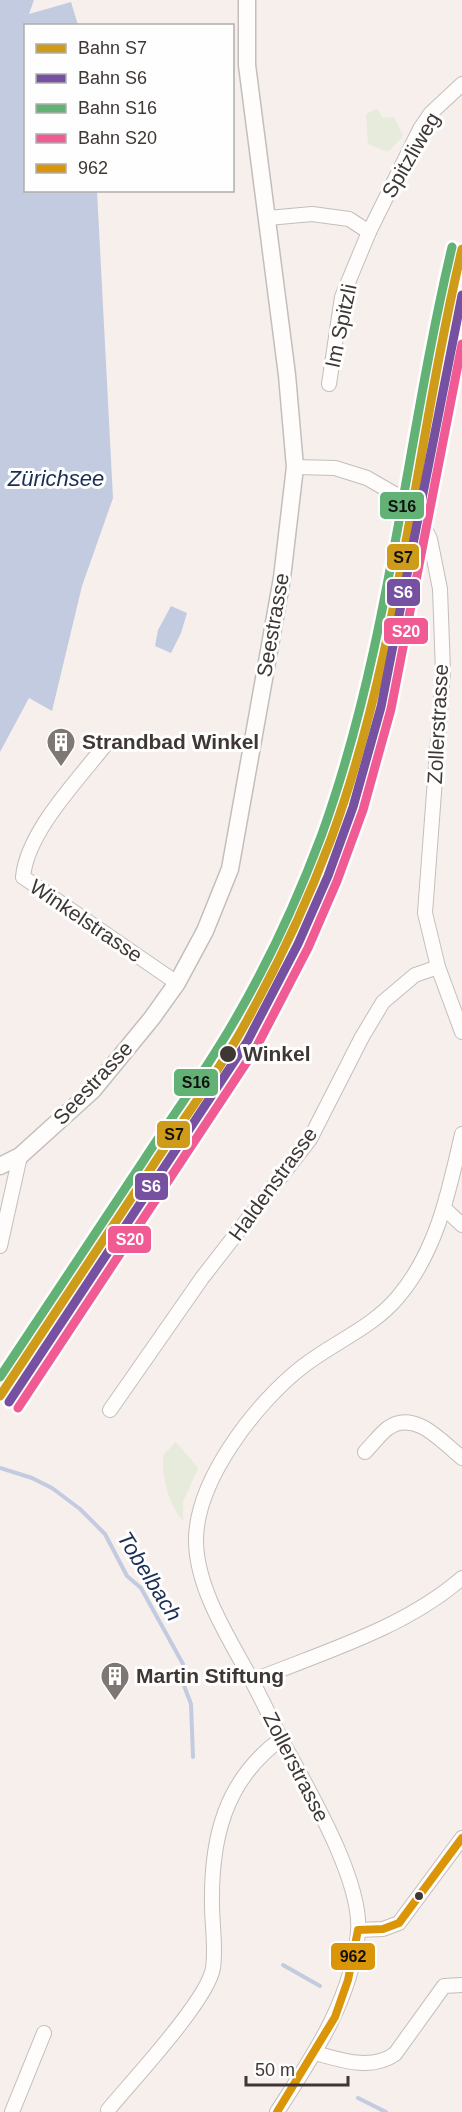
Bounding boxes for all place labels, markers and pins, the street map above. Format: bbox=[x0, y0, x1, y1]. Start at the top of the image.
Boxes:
building icon: Strandbad Winkel bbox=[45, 726, 77, 768]
place label: Strandbad Winkel bbox=[82, 730, 259, 753]
place label: Winkel bbox=[243, 1042, 311, 1065]
marker: Winkel bbox=[218, 1044, 238, 1064]
building icon: Martin Stiftung bbox=[99, 1660, 131, 1702]
place label: Martin Stiftung bbox=[136, 1664, 284, 1687]
unlabelled marker bbox=[413, 1890, 425, 1902]

